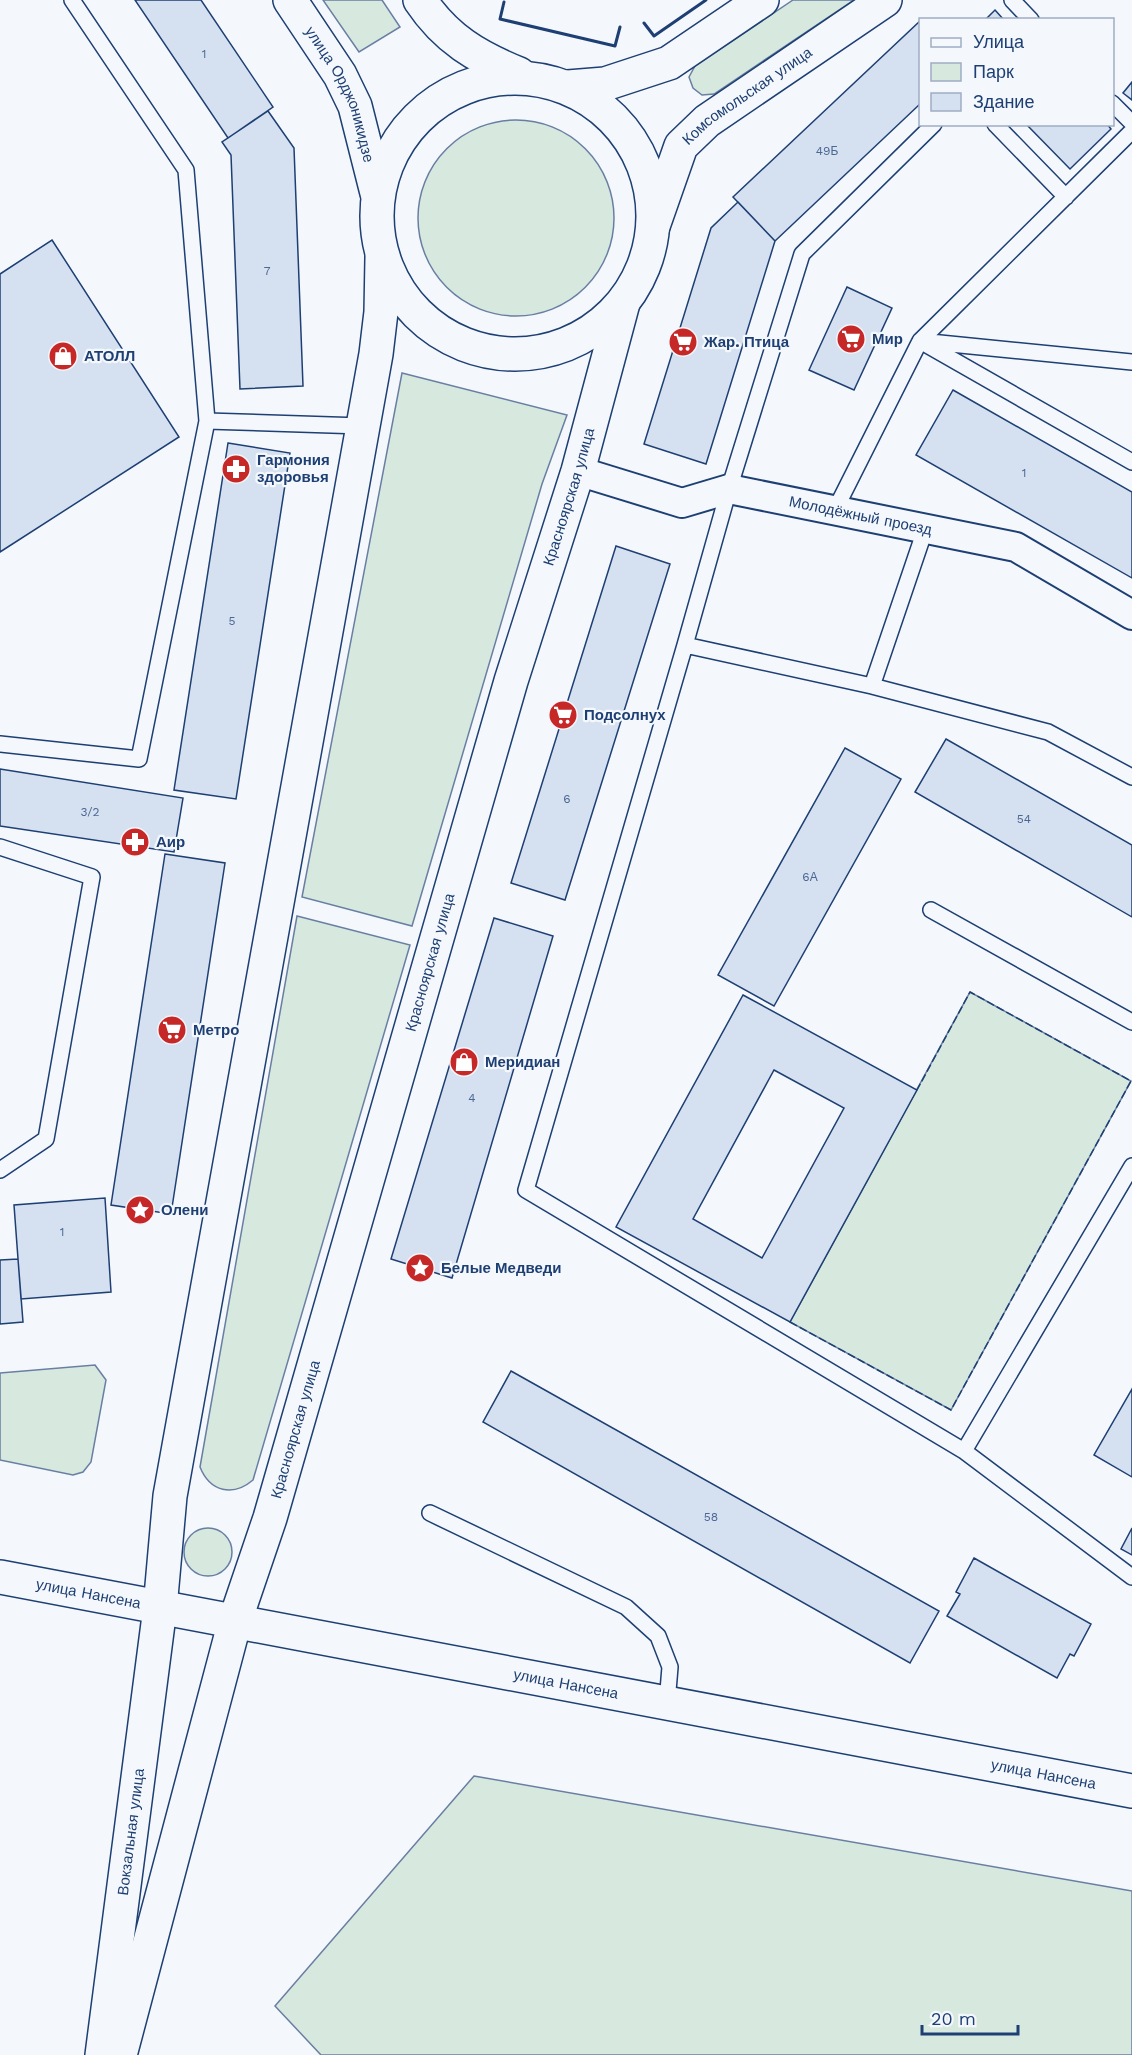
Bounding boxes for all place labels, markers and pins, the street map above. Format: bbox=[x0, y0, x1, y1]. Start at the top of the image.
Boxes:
supermarket icon: Мир bbox=[835, 323, 867, 355]
supermarket icon: Жар. Птица bbox=[667, 326, 699, 358]
place label: Мир bbox=[872, 330, 903, 348]
place label: Жар. Птица bbox=[703, 333, 790, 351]
shop icon: АТОЛЛ bbox=[47, 340, 79, 372]
place label: АТОЛЛ bbox=[84, 347, 135, 365]
place label: Гармония здоровья bbox=[257, 451, 330, 486]
pharmacy icon: Гармония здоровья bbox=[220, 453, 252, 485]
supermarket icon: Подсолнух bbox=[547, 699, 579, 731]
place label: Подсолнух bbox=[584, 706, 666, 724]
pharmacy icon: Аир bbox=[119, 826, 151, 858]
place label: Аир bbox=[156, 833, 185, 851]
supermarket icon: Метро bbox=[156, 1014, 188, 1046]
place label: Метро bbox=[193, 1021, 239, 1039]
shop icon: Меридиан bbox=[448, 1046, 480, 1078]
place label: Меридиан bbox=[485, 1053, 560, 1071]
place icon: Олени bbox=[124, 1194, 156, 1226]
place label: Олени bbox=[161, 1201, 208, 1219]
place icon: Белые Медведи bbox=[404, 1252, 436, 1284]
place label: Белые Медведи bbox=[441, 1259, 562, 1277]

